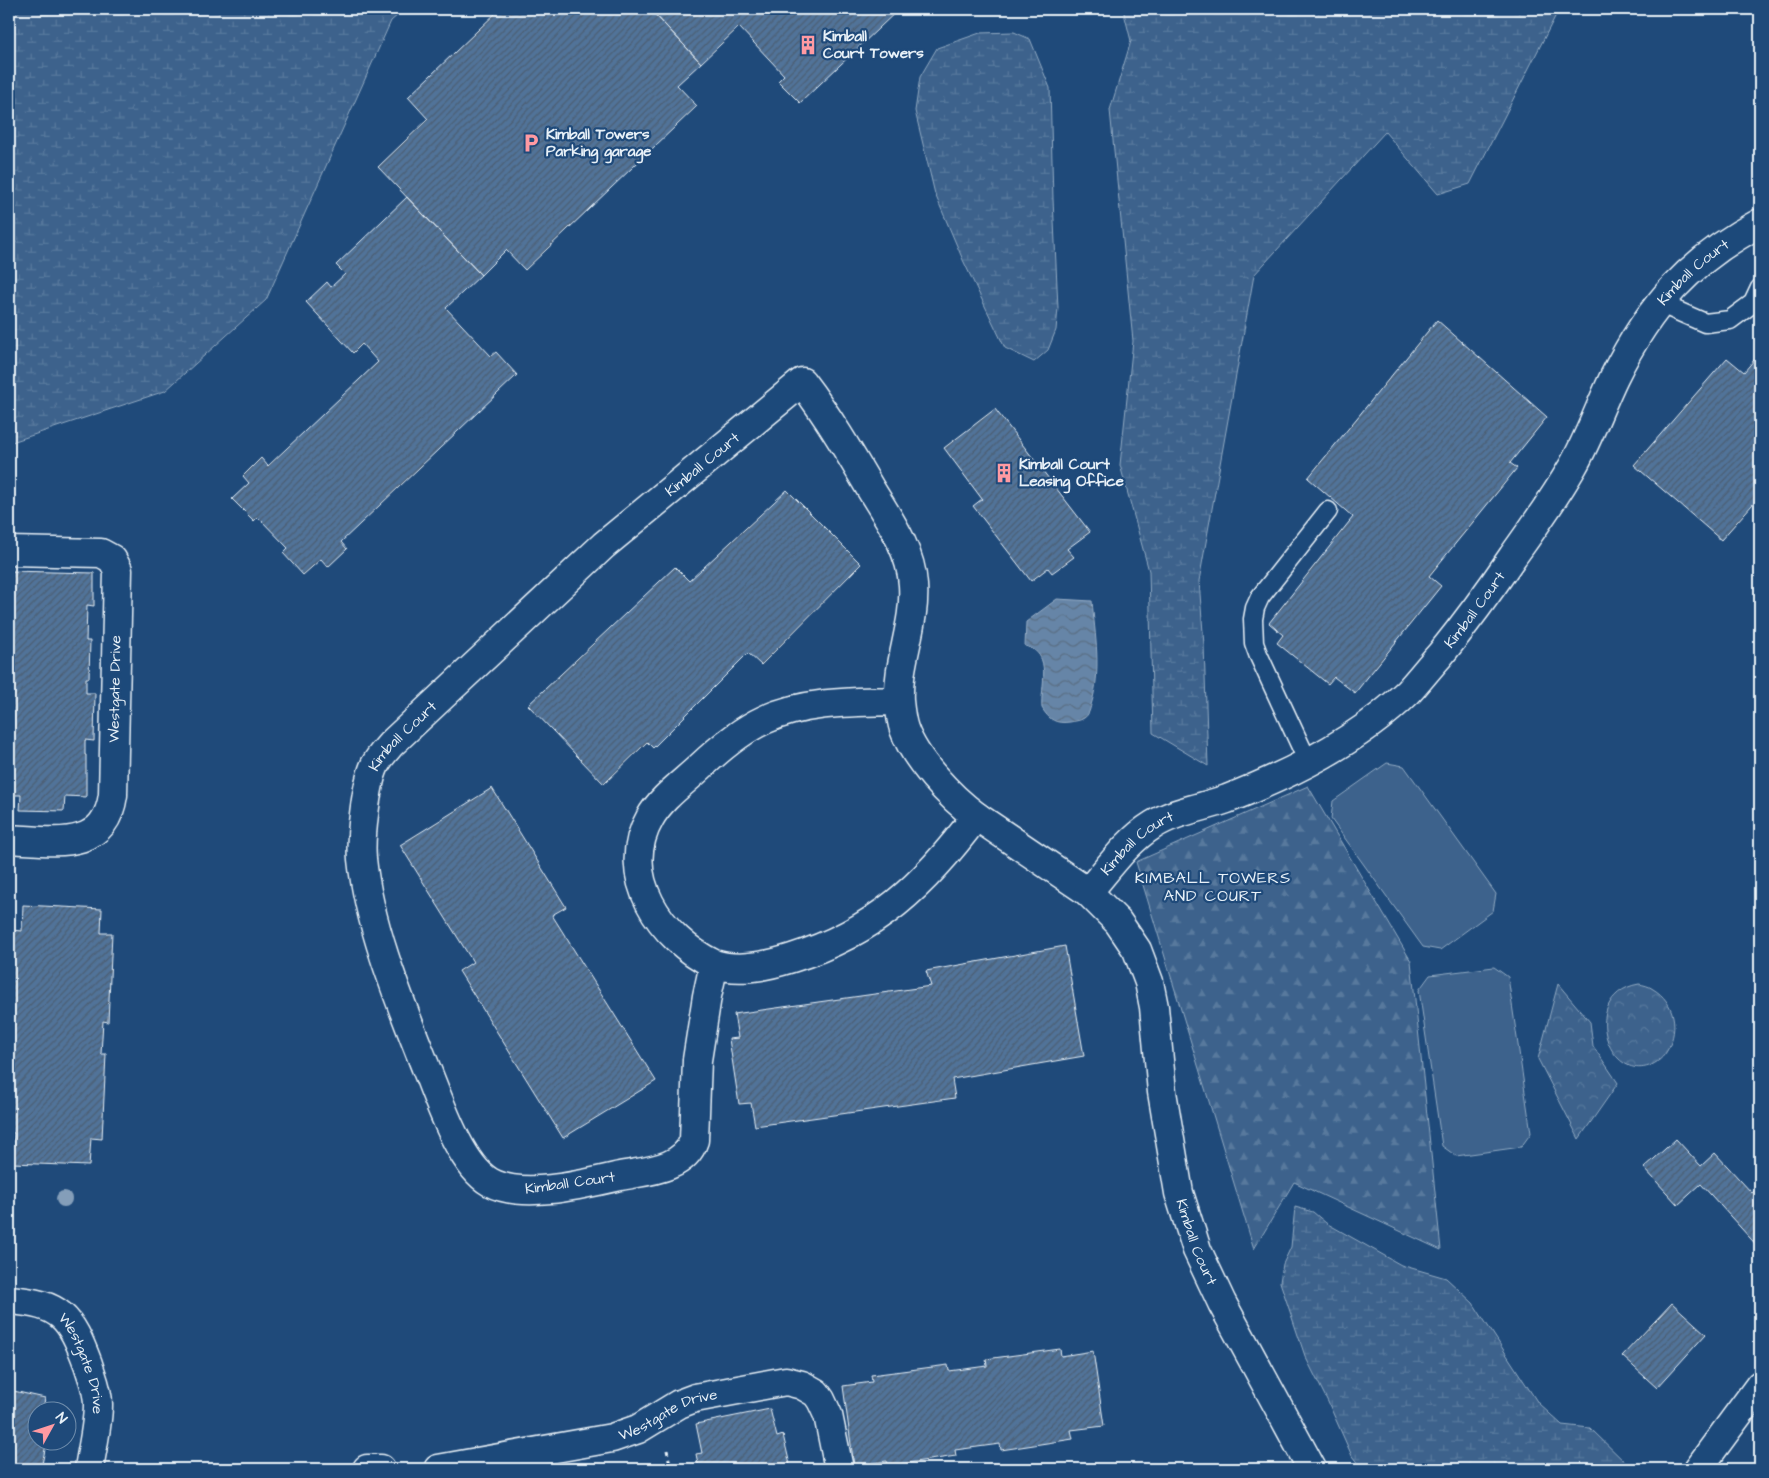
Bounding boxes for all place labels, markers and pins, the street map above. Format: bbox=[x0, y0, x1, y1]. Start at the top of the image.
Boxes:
place label: Kimball Court Towers bbox=[823, 26, 924, 64]
building icon: Kimball Court Towers bbox=[797, 34, 819, 56]
place label: Kimball Towers Parking garage bbox=[546, 124, 651, 164]
parking icon: Kimball Towers Parking garage bbox=[520, 132, 542, 154]
place label: Kimball Court Leasing Office bbox=[1019, 454, 1124, 494]
building icon: Kimball Court Leasing Office bbox=[993, 462, 1015, 484]

